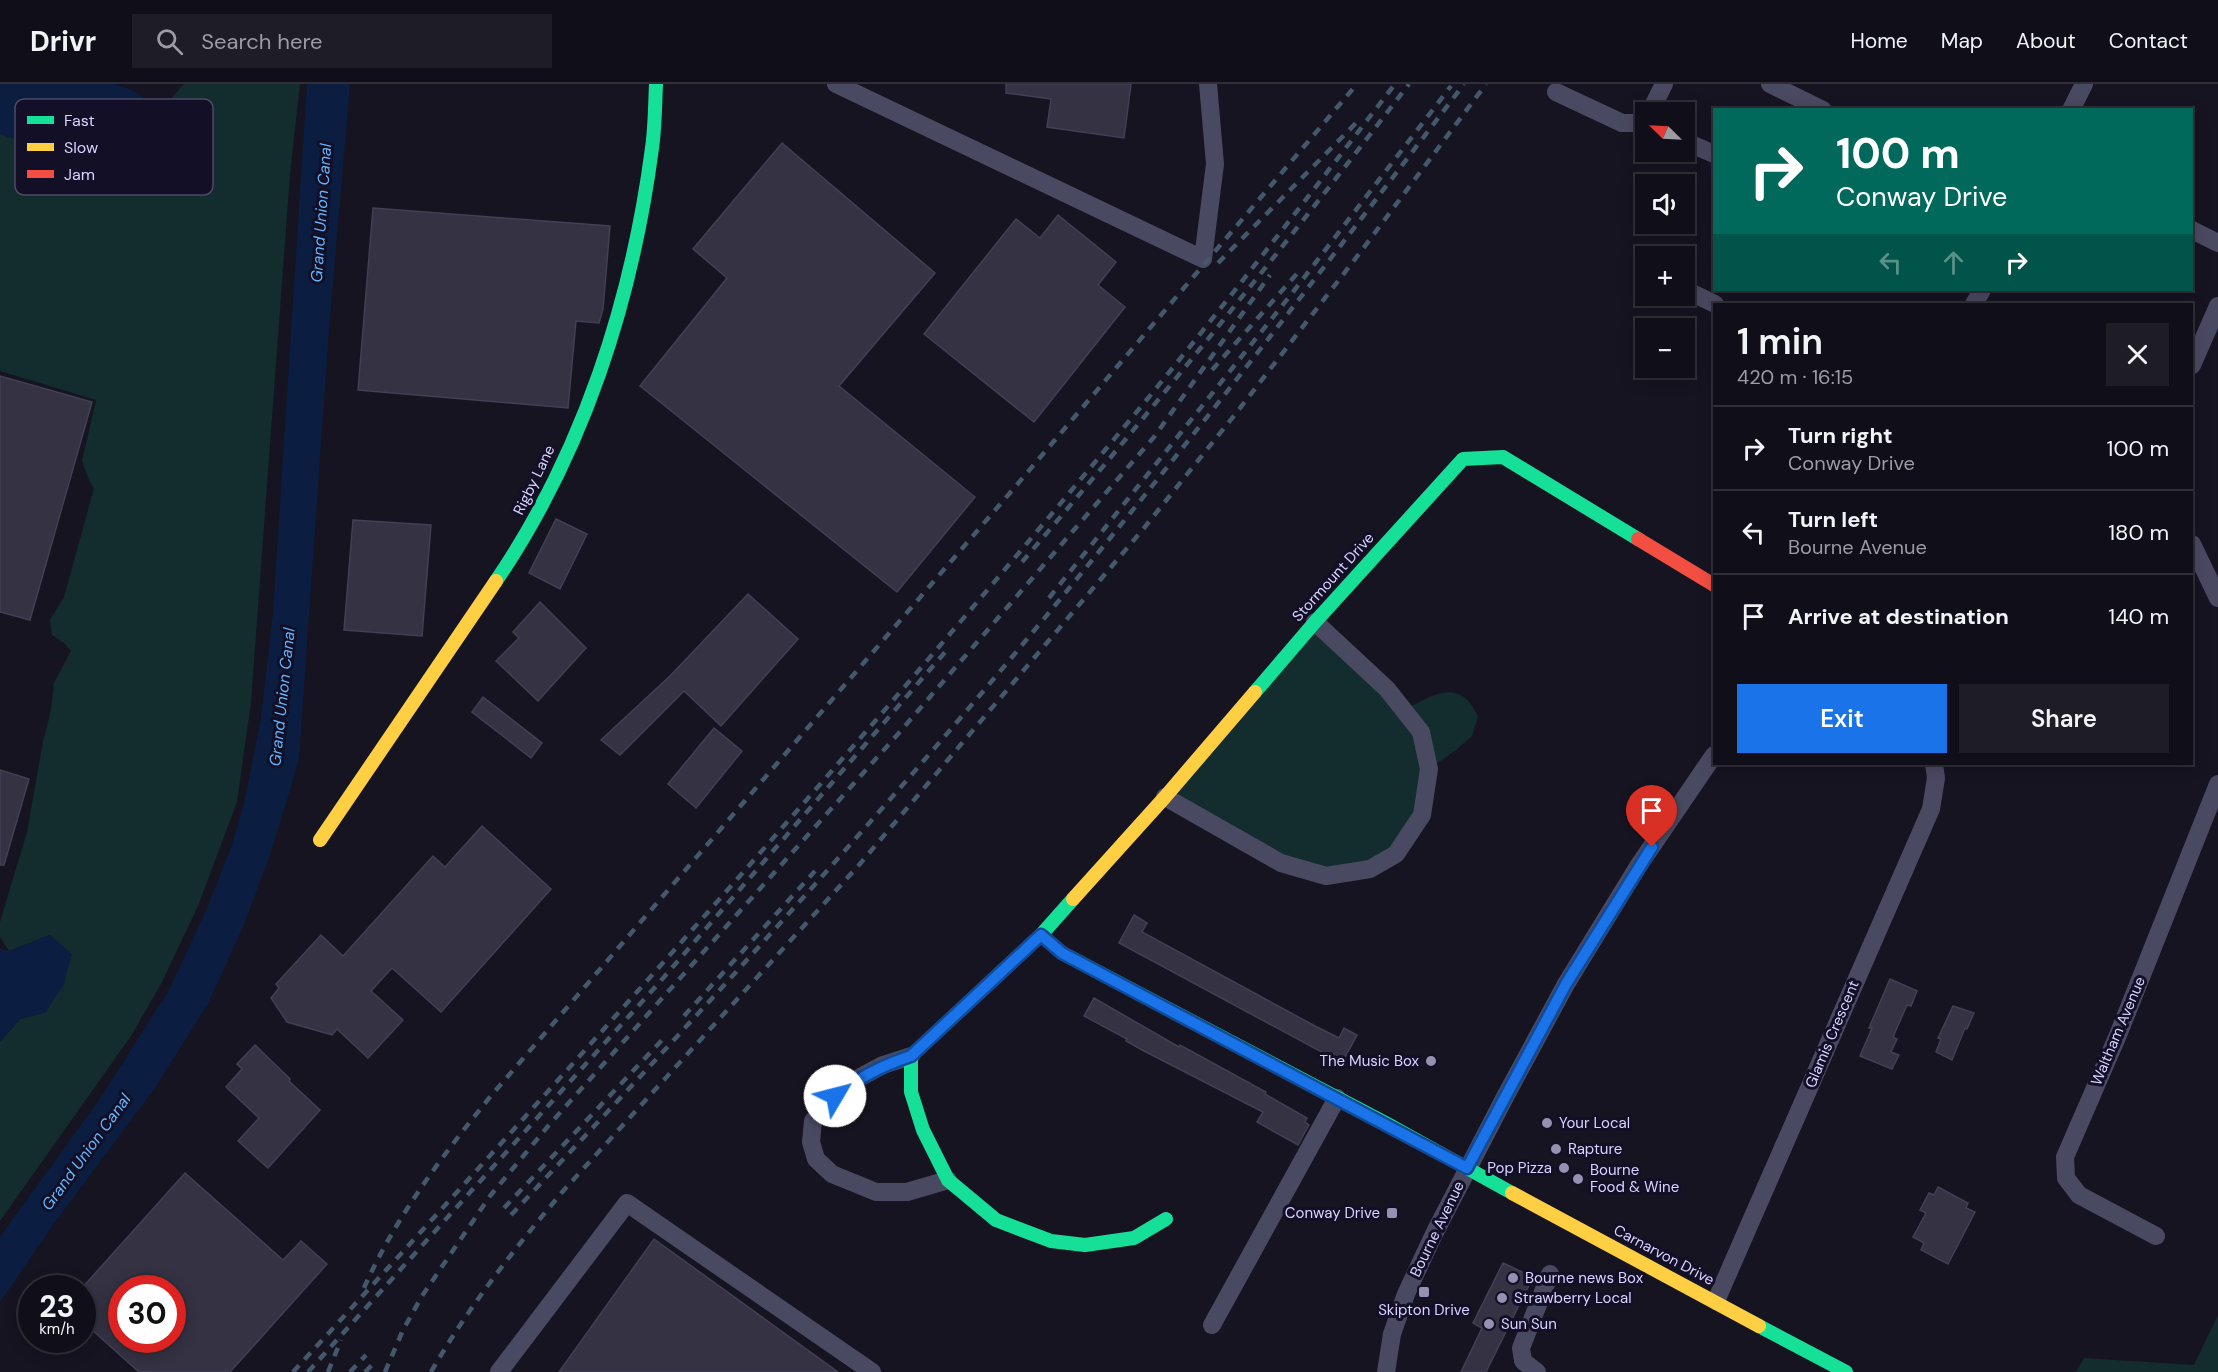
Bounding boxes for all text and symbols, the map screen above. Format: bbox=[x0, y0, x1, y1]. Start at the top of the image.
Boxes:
search box bbox=[132, 14, 552, 68]
text: Drivr bbox=[30, 23, 96, 60]
icon: search bbox=[153, 25, 186, 58]
text: Search here bbox=[201, 27, 323, 56]
text: Home bbox=[1850, 27, 1908, 55]
text: Map bbox=[1941, 27, 1983, 55]
text: About bbox=[2016, 27, 2076, 55]
text: Contact bbox=[2109, 27, 2188, 55]
legend bbox=[15, 99, 213, 195]
north arrow bbox=[1635, 102, 1695, 162]
map controls bbox=[1635, 102, 1695, 378]
text: Fast bbox=[64, 110, 95, 131]
text: 100 m bbox=[1836, 126, 1960, 181]
icon: right bbox=[1737, 132, 1815, 210]
text: Slow bbox=[64, 137, 98, 158]
water label: Grand Union Canal bbox=[306, 142, 336, 283]
text: Jam bbox=[64, 164, 95, 185]
button: sound bbox=[1635, 174, 1695, 234]
text: Conway Drive bbox=[1836, 179, 2007, 214]
button: + bbox=[1635, 246, 1695, 306]
icon: left bbox=[1874, 246, 1907, 279]
icon: ahead bbox=[1937, 246, 1970, 279]
icon: right bbox=[2000, 246, 2033, 279]
button: − bbox=[1635, 318, 1695, 378]
text: 1 min bbox=[1737, 318, 1823, 365]
button: close bbox=[2106, 323, 2169, 386]
text: 420 m · 16:15 bbox=[1737, 364, 1853, 390]
text: Turn right bbox=[1788, 421, 1893, 450]
icon: right bbox=[1737, 432, 1770, 465]
text: 100 m bbox=[2107, 434, 2169, 463]
street label: Rigby Lane bbox=[509, 442, 559, 518]
text: Conway Drive bbox=[1788, 450, 1915, 476]
text: Turn left bbox=[1788, 505, 1878, 534]
icon: left bbox=[1737, 516, 1770, 549]
text: 180 m bbox=[2108, 518, 2169, 547]
street label: Stormount Drive bbox=[1288, 528, 1378, 626]
text: Bourne Avenue bbox=[1788, 534, 1927, 560]
icon: arrive bbox=[1737, 600, 1770, 633]
text: Arrive at destination bbox=[1788, 602, 2009, 631]
text: 140 m bbox=[2108, 602, 2169, 631]
water label: Grand Union Canal bbox=[264, 626, 300, 767]
button: Exit bbox=[1737, 684, 1947, 753]
button: Share bbox=[1959, 684, 2169, 753]
pin bbox=[1626, 785, 1677, 847]
icon: arrive bbox=[1635, 794, 1668, 827]
street label: Waltham Avenue bbox=[2086, 974, 2150, 1088]
street label: Glamis Crescent bbox=[1800, 977, 1864, 1091]
place label: The Music Box bbox=[1319, 1051, 1420, 1071]
marker: The Music Box bbox=[1424, 1054, 1438, 1068]
position arrow bbox=[803, 1064, 867, 1128]
water label: Grand Union Canal bbox=[37, 1089, 136, 1215]
place label: Your Local bbox=[1559, 1113, 1630, 1133]
marker: Your Local bbox=[1540, 1116, 1554, 1130]
place label: Rapture bbox=[1568, 1139, 1622, 1159]
marker: Rapture bbox=[1549, 1142, 1563, 1156]
place label: Pop Pizza bbox=[1487, 1158, 1552, 1178]
place label: Bourne Food & Wine bbox=[1590, 1160, 1679, 1197]
marker: Pop Pizza bbox=[1557, 1161, 1571, 1175]
marker: Bourne Food & Wine bbox=[1571, 1172, 1585, 1186]
street label: Bourne Avenue bbox=[1405, 1178, 1469, 1280]
place label: Conway Drive bbox=[1285, 1203, 1380, 1223]
marker: Conway Drive bbox=[1385, 1206, 1399, 1220]
street label: Carnarvon Drive bbox=[1610, 1220, 1718, 1290]
place label: Bourne news Box bbox=[1525, 1268, 1644, 1288]
marker: Bourne news Box bbox=[1506, 1271, 1520, 1285]
speed limit sign: 30 bbox=[108, 1275, 186, 1353]
marker: Skipton Drive bbox=[1417, 1285, 1431, 1299]
text: 23 bbox=[39, 1287, 75, 1326]
place label: Strawberry Local bbox=[1514, 1288, 1632, 1308]
marker: Strawberry Local bbox=[1495, 1291, 1509, 1305]
place label: Skipton Drive bbox=[1378, 1300, 1470, 1320]
place label: Sun Sun bbox=[1501, 1314, 1557, 1334]
marker: Sun Sun bbox=[1482, 1317, 1496, 1331]
text: km/h bbox=[39, 1319, 75, 1339]

